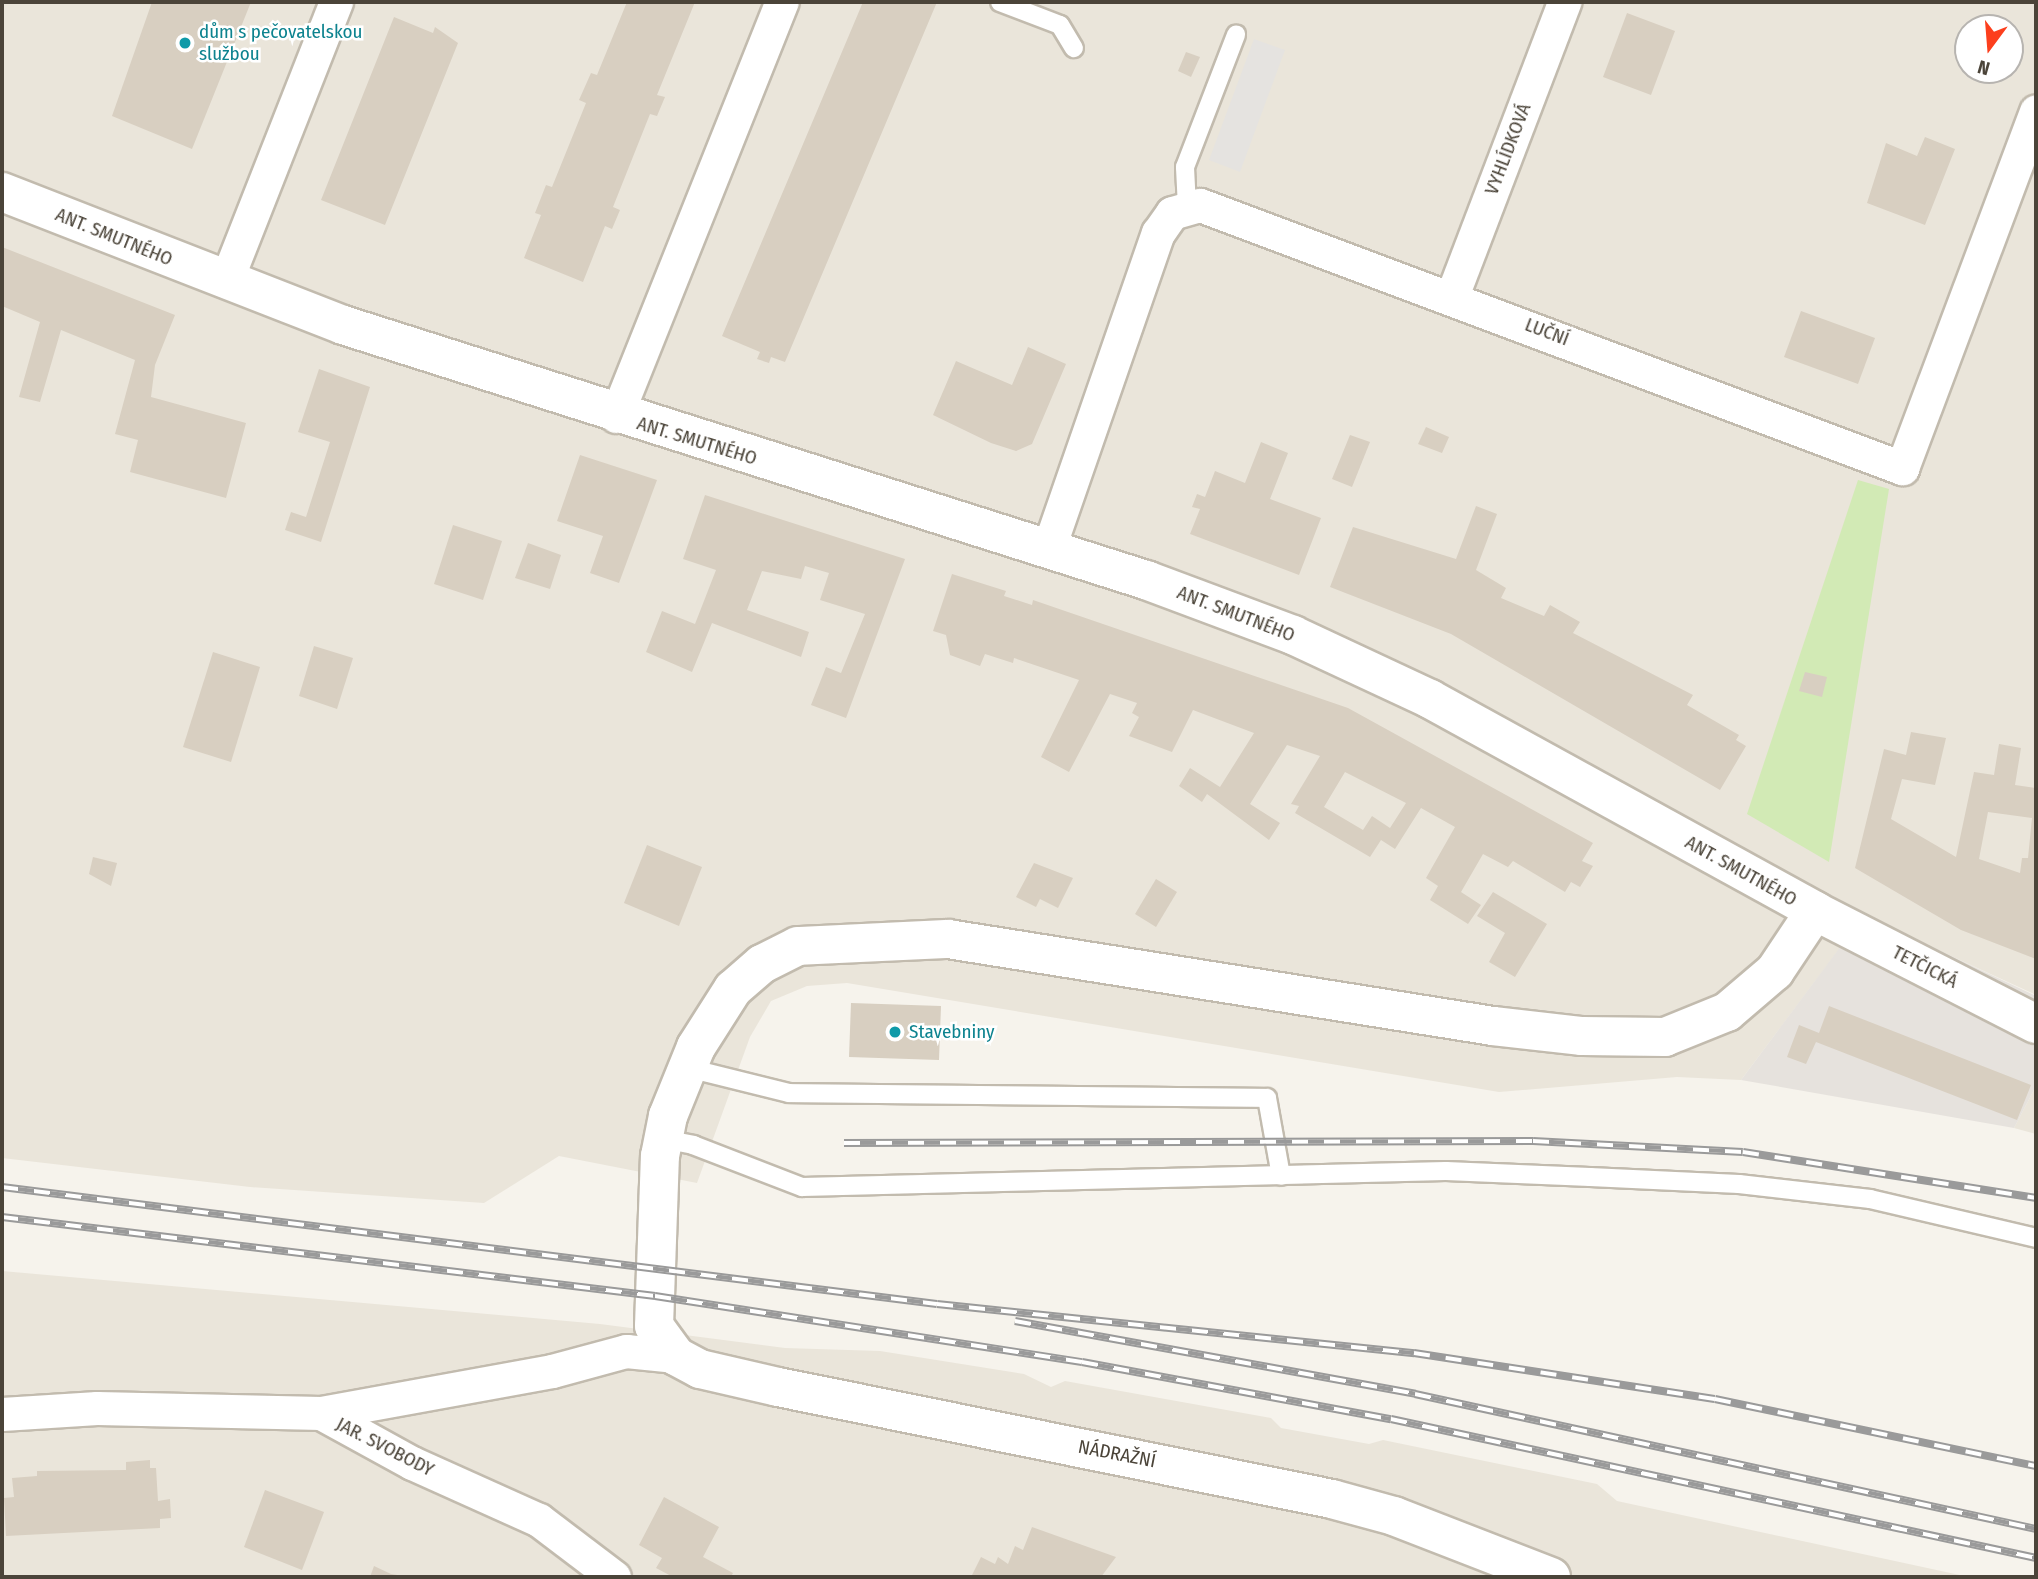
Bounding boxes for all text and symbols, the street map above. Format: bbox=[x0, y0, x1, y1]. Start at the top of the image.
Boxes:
north arrow bbox=[1954, 14, 2024, 84]
place label: dům s pečovatelskou službou bbox=[199, 21, 363, 65]
marker: dům s pečovatelskou službou bbox=[177, 35, 193, 51]
text: N bbox=[1975, 55, 1992, 80]
street label: VYHLÍDKOVÁ bbox=[1480, 100, 1536, 198]
street label: ANT. SMUTNÉHO bbox=[52, 203, 176, 271]
street label: LUČNÍ bbox=[1522, 313, 1572, 351]
street label: ANT. SMUTNÉHO bbox=[634, 412, 760, 470]
street label: ANT. SMUTNÉHO bbox=[1174, 581, 1298, 647]
street label: ANT. SMUTNÉHO bbox=[1681, 831, 1801, 911]
street label: TETČICKÁ bbox=[1889, 941, 1961, 993]
place label: Stavebniny bbox=[909, 1021, 995, 1043]
marker: Stavebniny bbox=[887, 1024, 903, 1040]
street label: JAR. SVOBODY bbox=[332, 1413, 438, 1481]
street label: NÁDRAŽNÍ bbox=[1076, 1435, 1158, 1473]

